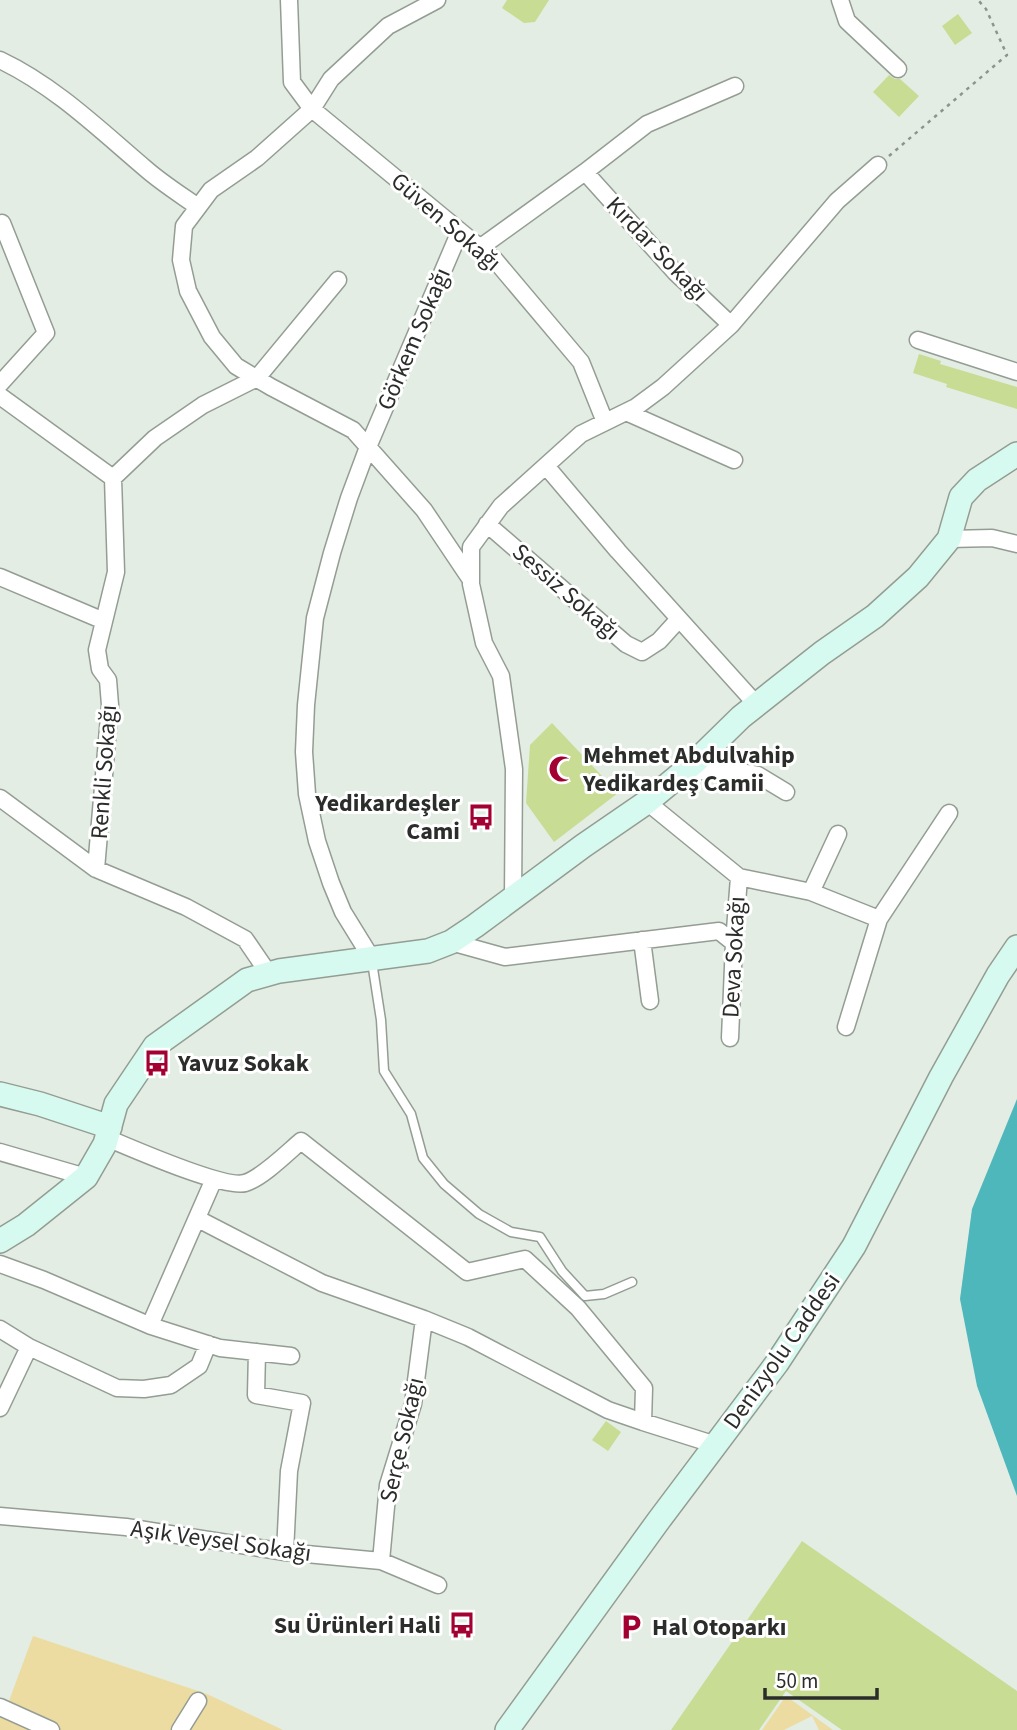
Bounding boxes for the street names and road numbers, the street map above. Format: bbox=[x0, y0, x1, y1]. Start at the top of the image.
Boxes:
street label: Güven Sokağı bbox=[383, 164, 509, 280]
street label: Kırdar Sokağı bbox=[598, 189, 716, 309]
street label: Görkem Sokağı bbox=[368, 262, 460, 416]
street label: Sessiz Sokağı bbox=[504, 535, 628, 649]
street label: Renkli Sokağı bbox=[82, 704, 126, 840]
street label: Deva Sokağı bbox=[713, 895, 755, 1019]
street label: Denizyolu Caddesi bbox=[715, 1266, 849, 1436]
street label: Serçe Sokağı bbox=[371, 1374, 433, 1506]
street label: Aşık Veysel Sokağı bbox=[128, 1511, 314, 1571]

